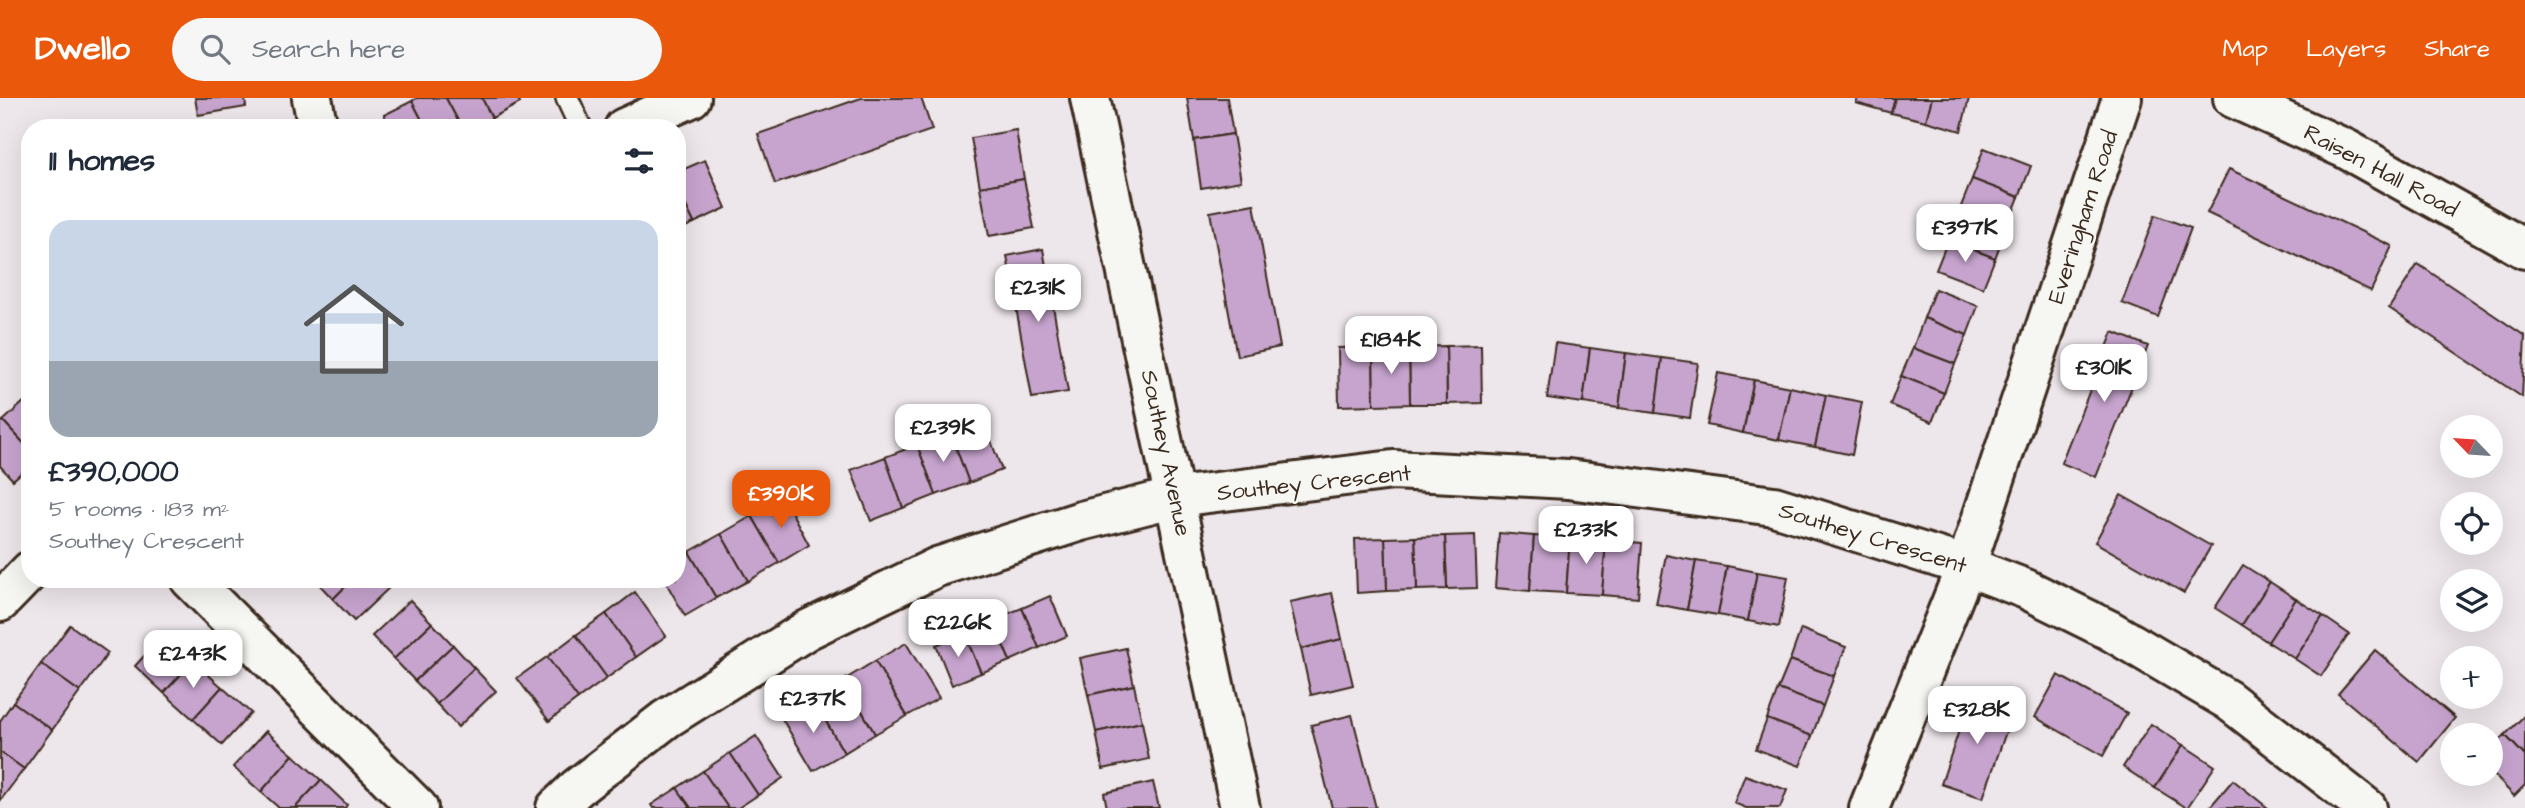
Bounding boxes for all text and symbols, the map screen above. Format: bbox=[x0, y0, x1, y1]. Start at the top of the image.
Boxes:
search box bbox=[172, 18, 662, 81]
text: Dwello bbox=[35, 26, 130, 72]
icon: search bbox=[196, 30, 234, 68]
text: Search here bbox=[252, 31, 405, 67]
text: Map bbox=[2223, 32, 2268, 66]
text: Layers bbox=[2306, 32, 2386, 66]
text: Share bbox=[2424, 32, 2490, 66]
street label: Raisen Hall Road bbox=[2298, 117, 2464, 225]
street label: Everingham Road bbox=[2040, 126, 2127, 308]
text: 11 homes bbox=[49, 140, 155, 182]
icon: filters bbox=[620, 142, 658, 180]
pin: £397K bbox=[1916, 204, 2014, 264]
text: £397K bbox=[1932, 211, 1998, 243]
pin: £231K bbox=[989, 264, 1087, 324]
icon: home bbox=[291, 266, 417, 392]
text: £231K bbox=[1011, 271, 1065, 303]
pin: £184K bbox=[1342, 316, 1440, 376]
text: £184K bbox=[1361, 323, 1421, 355]
pin: £301K bbox=[2055, 344, 2153, 404]
text: £301K bbox=[2076, 351, 2132, 383]
street label: Southey Avenue bbox=[1132, 367, 1199, 539]
pin: £239K bbox=[894, 404, 992, 464]
text: £239K bbox=[911, 411, 975, 443]
north arrow bbox=[2440, 415, 2502, 478]
map controls bbox=[2440, 415, 2503, 786]
text: £390,000 bbox=[49, 451, 179, 493]
street label: Southey Crescent bbox=[1215, 457, 1413, 510]
pin: £390K bbox=[732, 470, 830, 530]
text: £390K bbox=[748, 477, 814, 509]
button: locate bbox=[2440, 492, 2503, 555]
text: 5 rooms · 183 m² bbox=[49, 493, 229, 525]
street label: Southey Crescent bbox=[1775, 494, 1972, 583]
pin: £233K bbox=[1537, 506, 1635, 566]
text: £233K bbox=[1555, 513, 1617, 545]
text: Southey Crescent bbox=[49, 525, 244, 557]
button: layers bbox=[2440, 569, 2503, 632]
pin: £226K bbox=[909, 600, 1007, 659]
text: £226K bbox=[924, 606, 992, 638]
pin: £243K bbox=[144, 630, 242, 690]
text: £243K bbox=[160, 637, 226, 669]
button: + bbox=[2440, 646, 2503, 709]
pin: £237K bbox=[764, 676, 862, 735]
text: £237K bbox=[780, 682, 846, 714]
pin: £328K bbox=[1928, 686, 2026, 746]
text: £328K bbox=[1944, 693, 2010, 725]
button: − bbox=[2440, 723, 2503, 786]

